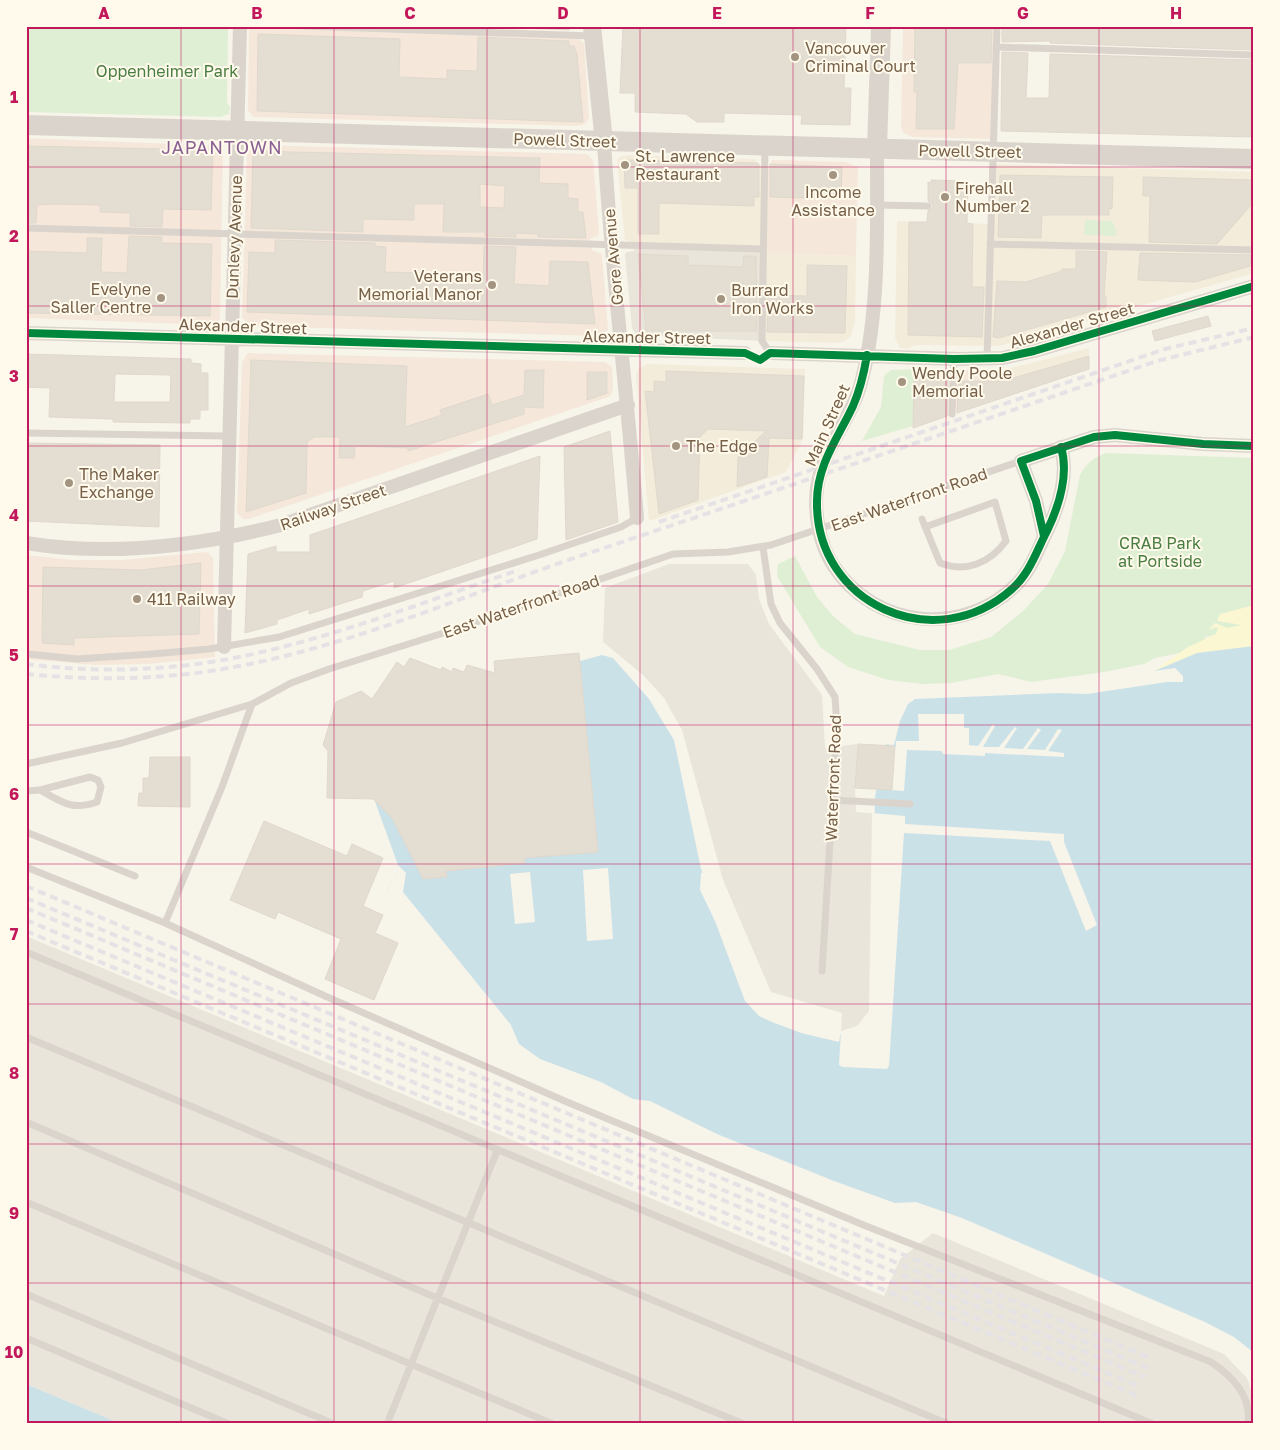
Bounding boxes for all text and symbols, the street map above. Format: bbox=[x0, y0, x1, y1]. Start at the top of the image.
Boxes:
text: A bbox=[98, 3, 110, 23]
text: B bbox=[251, 3, 263, 23]
text: C bbox=[404, 3, 416, 23]
text: D bbox=[557, 3, 569, 23]
text: E bbox=[712, 3, 722, 23]
text: F bbox=[865, 3, 875, 23]
text: G bbox=[1017, 3, 1029, 23]
text: H bbox=[1170, 3, 1182, 23]
place label: Vancouver Criminal Court bbox=[805, 38, 916, 76]
marker: Vancouver Criminal Court bbox=[789, 51, 801, 63]
park label: Oppenheimer Park bbox=[96, 61, 238, 81]
text: 1 bbox=[10, 87, 18, 107]
street label: Powell Street bbox=[513, 128, 617, 152]
district label: JAPANTOWN bbox=[161, 136, 283, 158]
street label: Powell Street bbox=[918, 140, 1022, 162]
place label: St. Lawrence Restaurant bbox=[635, 146, 735, 184]
marker: St. Lawrence Restaurant bbox=[619, 159, 631, 171]
marker: Income Assistance bbox=[827, 169, 839, 181]
street label: Dunlevy Avenue bbox=[222, 175, 246, 299]
place label: Firehall Number 2 bbox=[955, 178, 1030, 216]
place label: Income Assistance bbox=[791, 182, 875, 220]
marker: Firehall Number 2 bbox=[939, 191, 951, 203]
street label: Gore Avenue bbox=[599, 208, 627, 306]
text: 2 bbox=[9, 226, 19, 246]
place label: Veterans Memorial Manor bbox=[358, 266, 482, 304]
place label: Evelyne Saller Centre bbox=[51, 279, 151, 317]
marker: Veterans Memorial Manor bbox=[486, 279, 498, 291]
place label: Burrard Iron Works bbox=[731, 280, 814, 318]
marker: Evelyne Saller Centre bbox=[155, 292, 167, 304]
marker: Burrard Iron Works bbox=[715, 293, 727, 305]
street label: Alexander Street bbox=[1007, 298, 1137, 352]
street label: Alexander Street bbox=[178, 314, 308, 338]
street label: Alexander Street bbox=[583, 326, 711, 348]
place label: Wendy Poole Memorial bbox=[912, 363, 1012, 401]
text: 3 bbox=[9, 366, 19, 386]
marker: Wendy Poole Memorial bbox=[896, 376, 908, 388]
street label: Main Street bbox=[800, 381, 854, 469]
place label: The Edge bbox=[686, 436, 758, 456]
marker: The Edge bbox=[670, 440, 682, 452]
street label: East Waterfront Road bbox=[828, 463, 990, 535]
place label: The Maker Exchange bbox=[79, 464, 159, 502]
marker: The Maker Exchange bbox=[63, 477, 75, 489]
street label: Railway Street bbox=[277, 480, 389, 534]
text: 4 bbox=[9, 505, 19, 525]
park label: CRAB Park at Portside bbox=[1118, 533, 1202, 571]
street label: East Waterfront Road bbox=[440, 570, 602, 642]
place label: 411 Railway bbox=[147, 589, 236, 609]
marker: 411 Railway bbox=[131, 593, 143, 605]
text: 5 bbox=[9, 645, 19, 665]
street label: Waterfront Road bbox=[821, 714, 845, 842]
text: 6 bbox=[9, 784, 19, 804]
text: 7 bbox=[10, 924, 19, 944]
text: 8 bbox=[9, 1063, 19, 1083]
text: 9 bbox=[9, 1203, 19, 1223]
text: 10 bbox=[5, 1342, 23, 1362]

